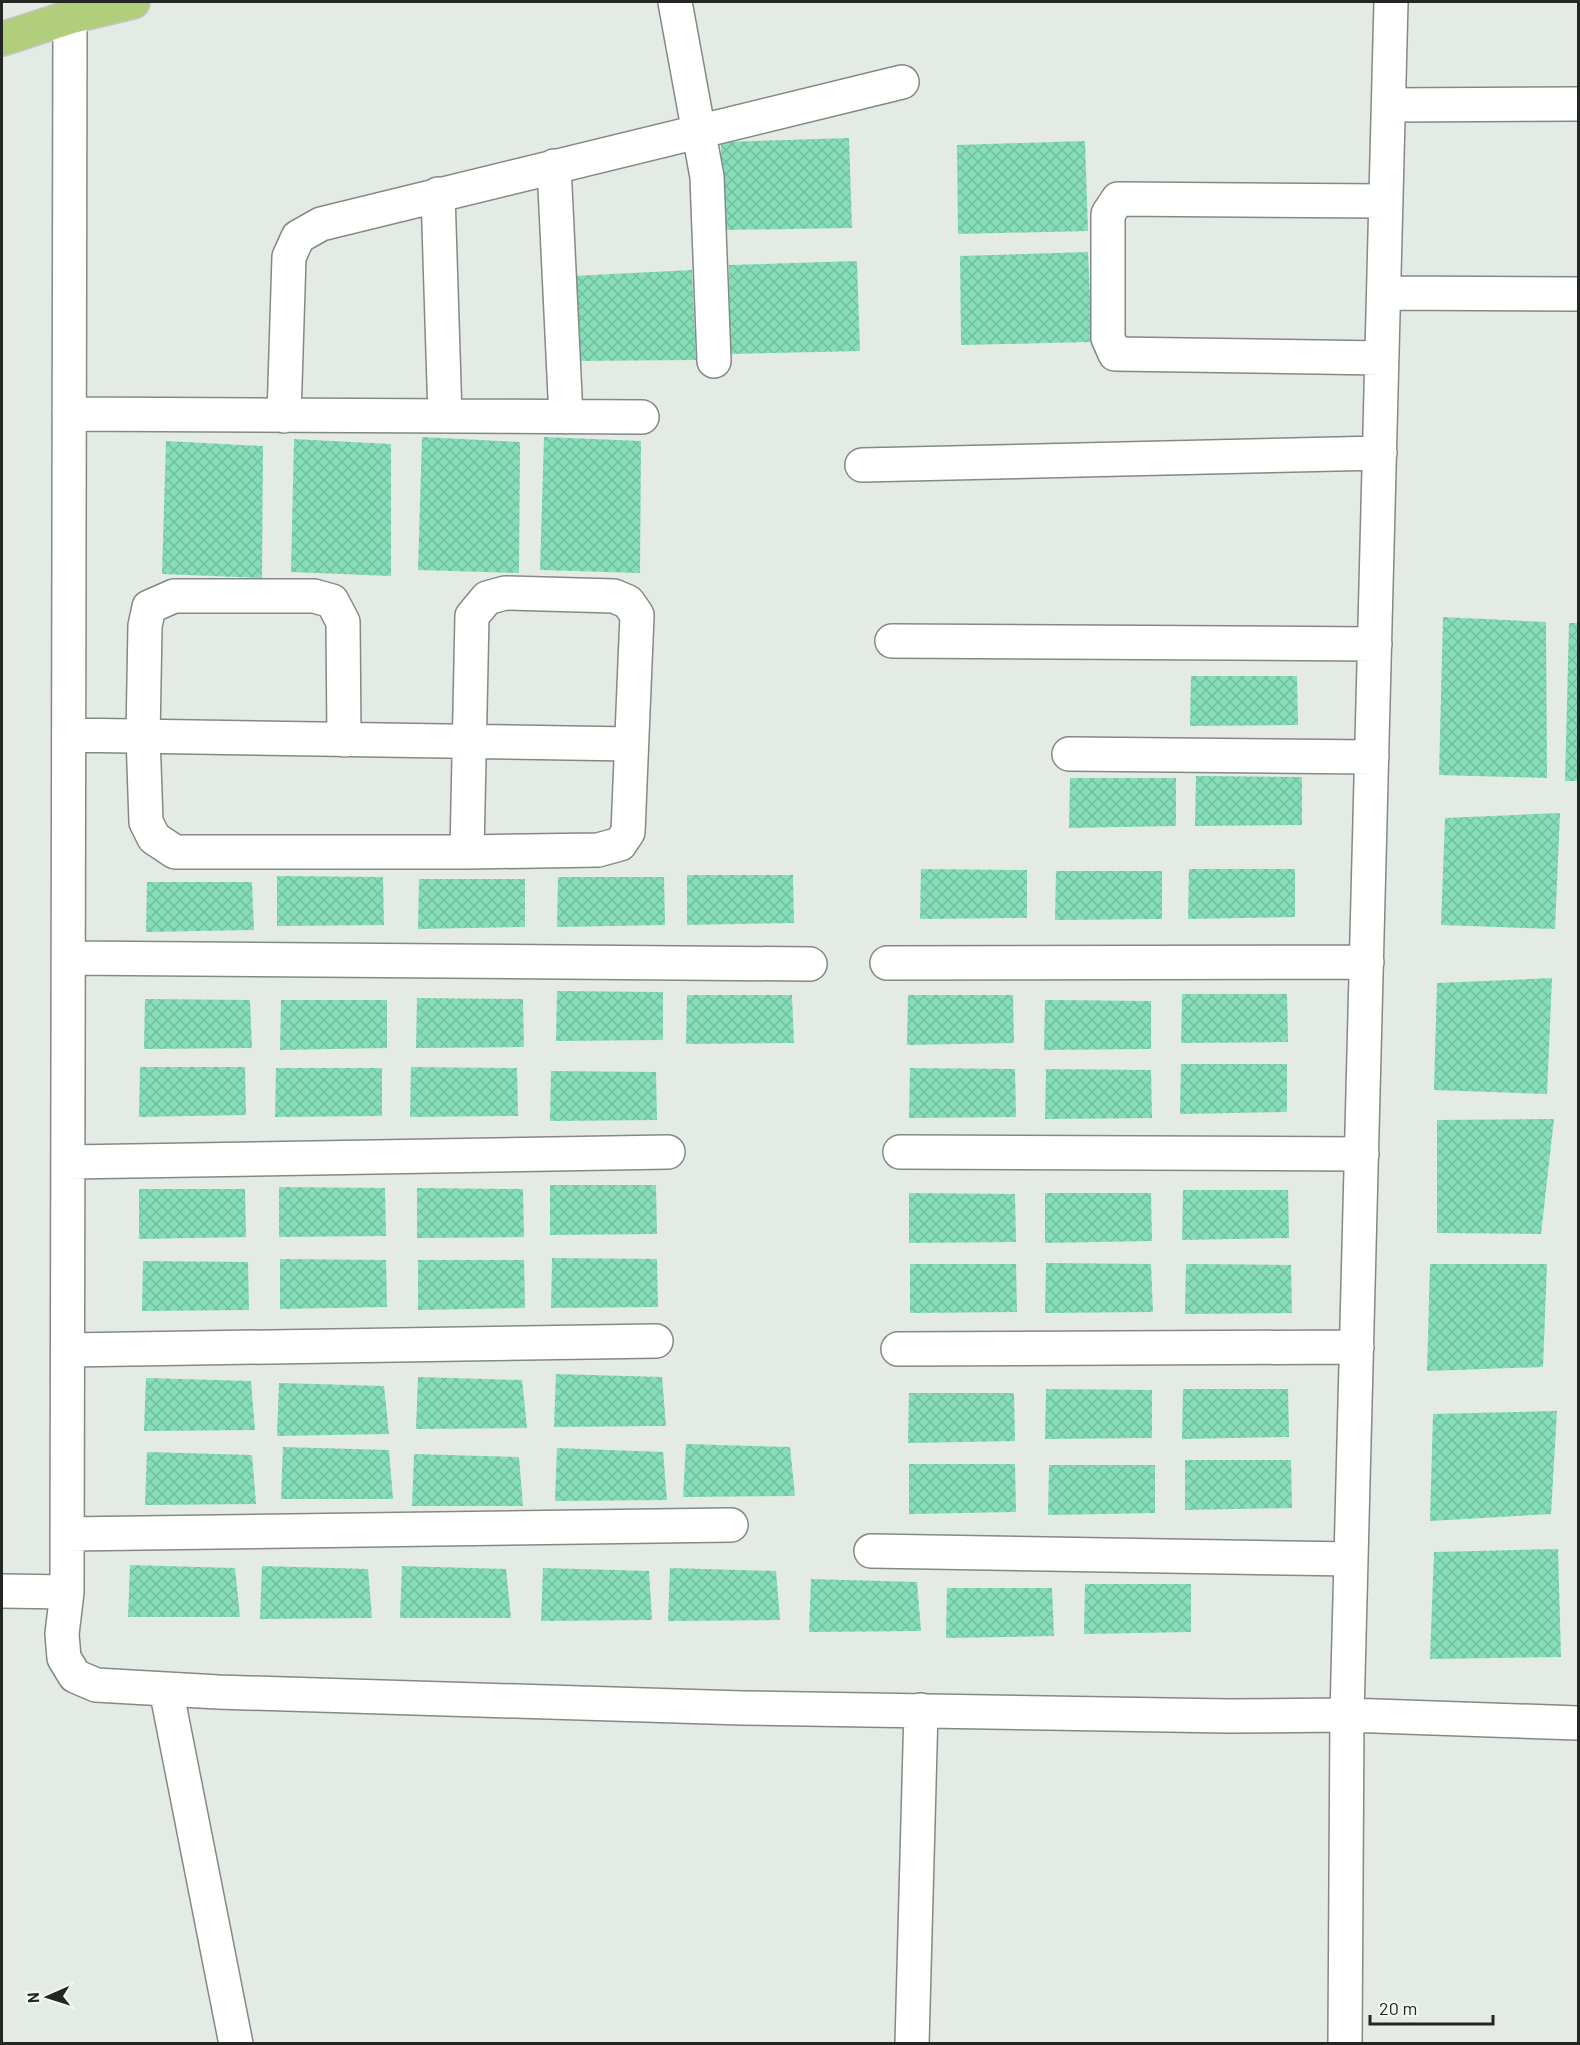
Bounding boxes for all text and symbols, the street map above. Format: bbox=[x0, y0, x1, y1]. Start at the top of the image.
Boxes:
north arrow bbox=[18, 1967, 78, 2027]
scale bar bbox=[1370, 1988, 1493, 2026]
text: N bbox=[23, 1992, 42, 2004]
text: 20 m bbox=[1379, 1997, 1417, 2019]

